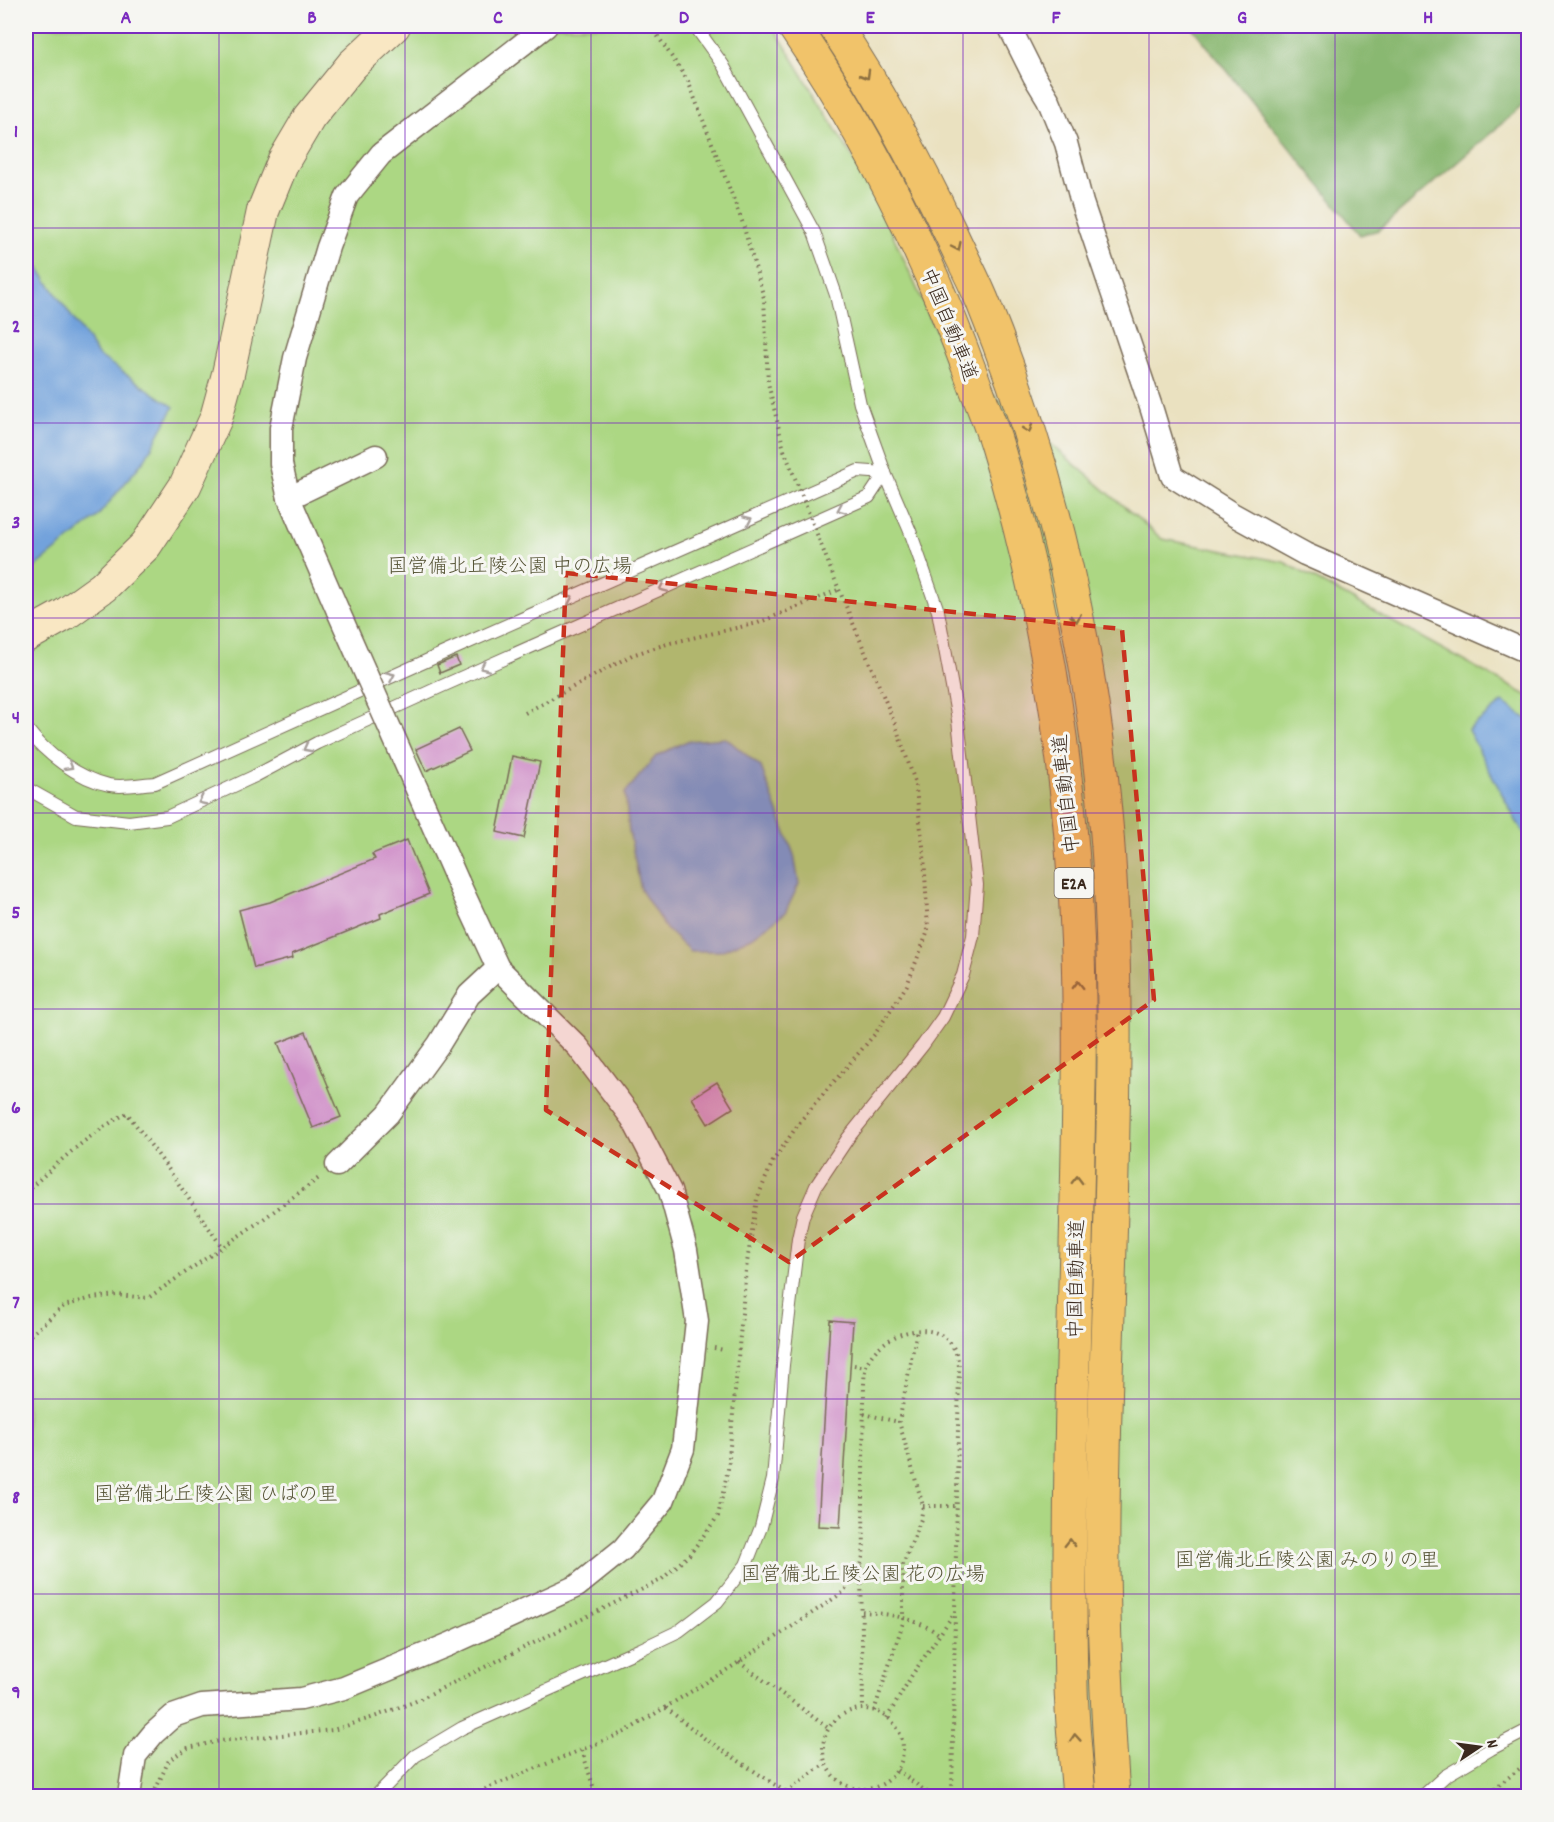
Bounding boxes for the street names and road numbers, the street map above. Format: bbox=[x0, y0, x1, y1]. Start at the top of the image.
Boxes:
street label: 中国自動車道 bbox=[912, 264, 983, 386]
street label: 中国自動車道 bbox=[1048, 733, 1088, 855]
road number: E2A bbox=[1054, 868, 1094, 898]
street label: 中国自動車道 bbox=[1063, 1219, 1093, 1339]

